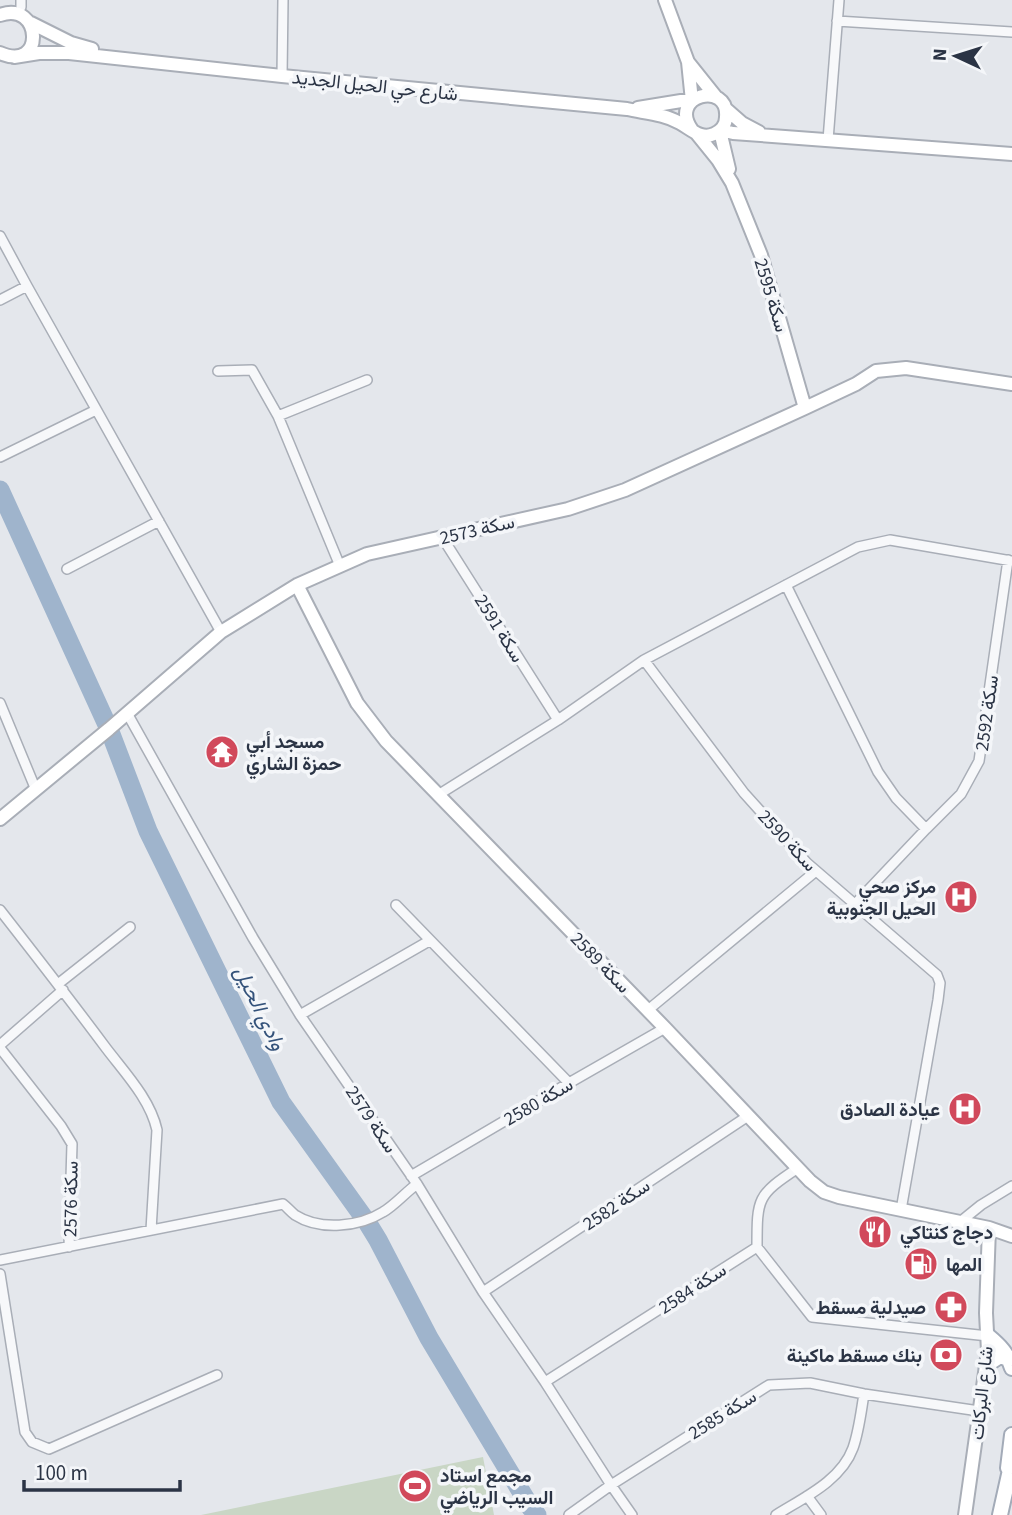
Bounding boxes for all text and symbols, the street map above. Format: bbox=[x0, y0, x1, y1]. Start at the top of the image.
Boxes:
north arrow bbox=[921, 21, 991, 91]
text: N bbox=[927, 48, 954, 62]
street label: شارع حي الحيل الجديد bbox=[290, 64, 459, 110]
street label: سكة 2595 bbox=[747, 255, 795, 336]
street label: سكة 2573 bbox=[437, 509, 517, 552]
street label: سكة 2591 bbox=[467, 589, 530, 668]
street label: سكة 2592 bbox=[969, 674, 1006, 753]
place label: مسجد أبي حمزة الشاري bbox=[246, 729, 341, 780]
temple icon: مسجد أبي حمزة الشاري bbox=[203, 733, 241, 771]
street label: سكة 2590 bbox=[751, 804, 823, 878]
place label: مركز صحي الحيل الجنوبية bbox=[827, 874, 936, 923]
hospital icon: مركز صحي الحيل الجنوبية bbox=[942, 878, 980, 916]
street label: سكة 2589 bbox=[564, 926, 636, 1000]
water label: وادي الحيل bbox=[225, 961, 294, 1057]
street label: سكة 2580 bbox=[499, 1072, 578, 1133]
street label: سكة 2579 bbox=[338, 1081, 403, 1159]
hospital icon: عيادة الصادق bbox=[946, 1090, 984, 1128]
place label: عيادة الصادق bbox=[840, 1097, 940, 1124]
street label: سكة 2576 bbox=[57, 1161, 86, 1237]
street label: سكة 2582 bbox=[578, 1173, 656, 1238]
restaurant icon: دجاج كنتاكي bbox=[856, 1213, 894, 1251]
place label: دجاج كنتاكي bbox=[900, 1220, 993, 1249]
fuel station icon: المها bbox=[902, 1245, 940, 1283]
place label: المها bbox=[946, 1252, 982, 1279]
street label: سكة 2584 bbox=[654, 1257, 732, 1321]
pharmacy icon: صيدلية مسقط bbox=[932, 1288, 970, 1326]
place label: صيدلية مسقط bbox=[816, 1295, 926, 1322]
bank icon: بنك مسقط ماكينة bbox=[927, 1336, 965, 1374]
place label: بنك مسقط ماكينة bbox=[787, 1343, 922, 1370]
street label: شارع البركات bbox=[964, 1345, 1001, 1441]
street label: سكة 2585 bbox=[683, 1384, 762, 1447]
scale bar bbox=[24, 1448, 180, 1492]
text: 100 m bbox=[35, 1458, 88, 1488]
place label: مجمع استاد السيب الرياضي bbox=[440, 1463, 553, 1514]
sports icon: مجمع استاد السيب الرياضي bbox=[396, 1467, 434, 1505]

